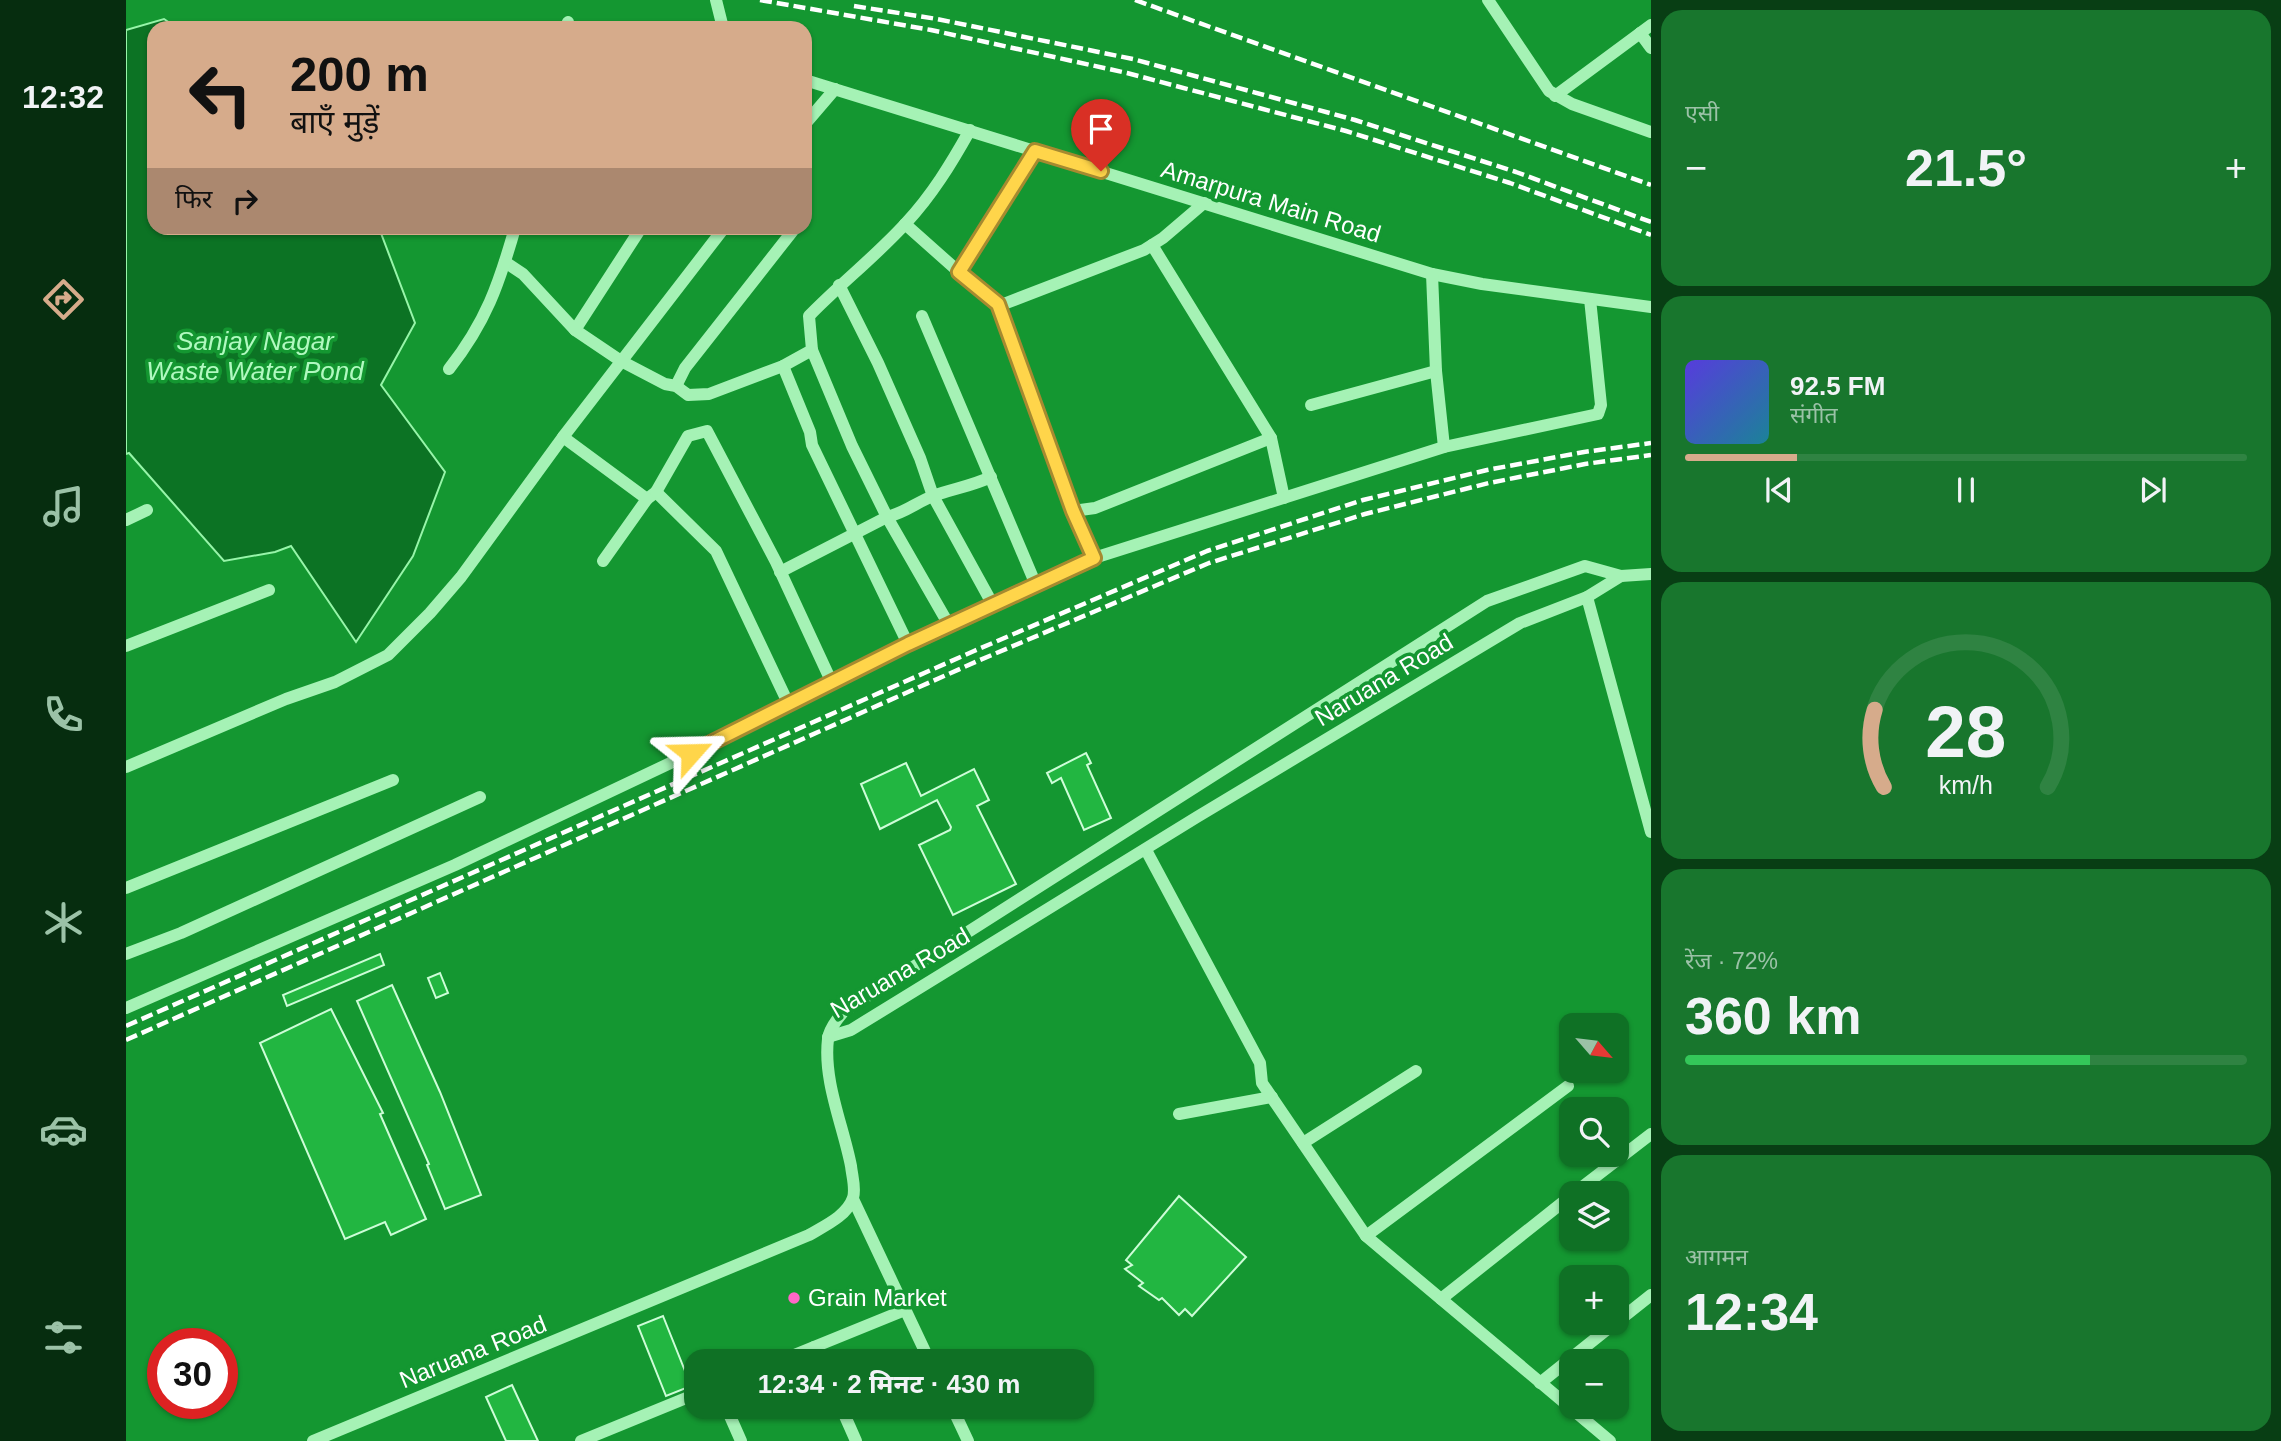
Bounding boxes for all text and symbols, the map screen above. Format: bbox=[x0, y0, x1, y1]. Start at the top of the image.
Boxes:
text: 200 m bbox=[290, 47, 429, 101]
icon: left bbox=[175, 49, 266, 140]
text: 12:32 bbox=[22, 79, 104, 115]
pin bbox=[1071, 99, 1131, 171]
text: एसी bbox=[1685, 100, 1719, 126]
text: बाएँ मुड़ें bbox=[290, 104, 379, 140]
icon: arrive bbox=[1082, 110, 1120, 148]
text: 21.5° bbox=[1905, 139, 2027, 197]
text: − bbox=[1685, 147, 1707, 189]
text: + bbox=[2225, 147, 2247, 189]
street label: Amarpura Main Road bbox=[1158, 155, 1384, 248]
icon: right bbox=[226, 182, 264, 220]
text: फिर bbox=[175, 184, 212, 214]
icon: directions bbox=[39, 275, 88, 324]
water label: Sanjay Nagar Waste Water Pond bbox=[146, 326, 365, 386]
text: 92.5 FM bbox=[1790, 371, 1885, 401]
text: संगीत bbox=[1790, 402, 1838, 428]
icon: previous bbox=[1760, 471, 1798, 509]
icon: pause bbox=[1947, 471, 1985, 509]
icon: next bbox=[2134, 471, 2172, 509]
icon: music bbox=[39, 482, 88, 531]
street label: Naruana Road bbox=[1310, 628, 1458, 731]
icon: phone bbox=[39, 690, 88, 739]
text: 28 bbox=[1926, 691, 2006, 772]
position arrow bbox=[654, 716, 728, 790]
text: km/h bbox=[1939, 770, 1993, 798]
icon: climate bbox=[39, 898, 88, 947]
street label: Naruana Road bbox=[825, 922, 974, 1023]
text: रेंज · 72% bbox=[1685, 948, 1778, 974]
text: 360 km bbox=[1685, 987, 1861, 1045]
north arrow bbox=[1559, 1013, 1629, 1083]
map controls bbox=[1559, 1013, 1629, 1419]
button: search bbox=[1559, 1097, 1629, 1167]
icon: car bbox=[39, 1105, 88, 1154]
button: layers bbox=[1559, 1181, 1629, 1251]
text: आगमन bbox=[1685, 1244, 1748, 1270]
button: + bbox=[1559, 1265, 1629, 1335]
text: 12:34 bbox=[1685, 1283, 1818, 1341]
place label: Grain Market bbox=[808, 1284, 947, 1311]
marker: Grain Market bbox=[786, 1290, 802, 1306]
street label: Naruana Road bbox=[395, 1310, 550, 1393]
icon: filters bbox=[39, 1313, 88, 1362]
speed limit sign: 30 bbox=[147, 1328, 238, 1419]
button: − bbox=[1559, 1349, 1629, 1419]
text: 12:34 · 2 मिनट · 430 m bbox=[758, 1369, 1020, 1399]

